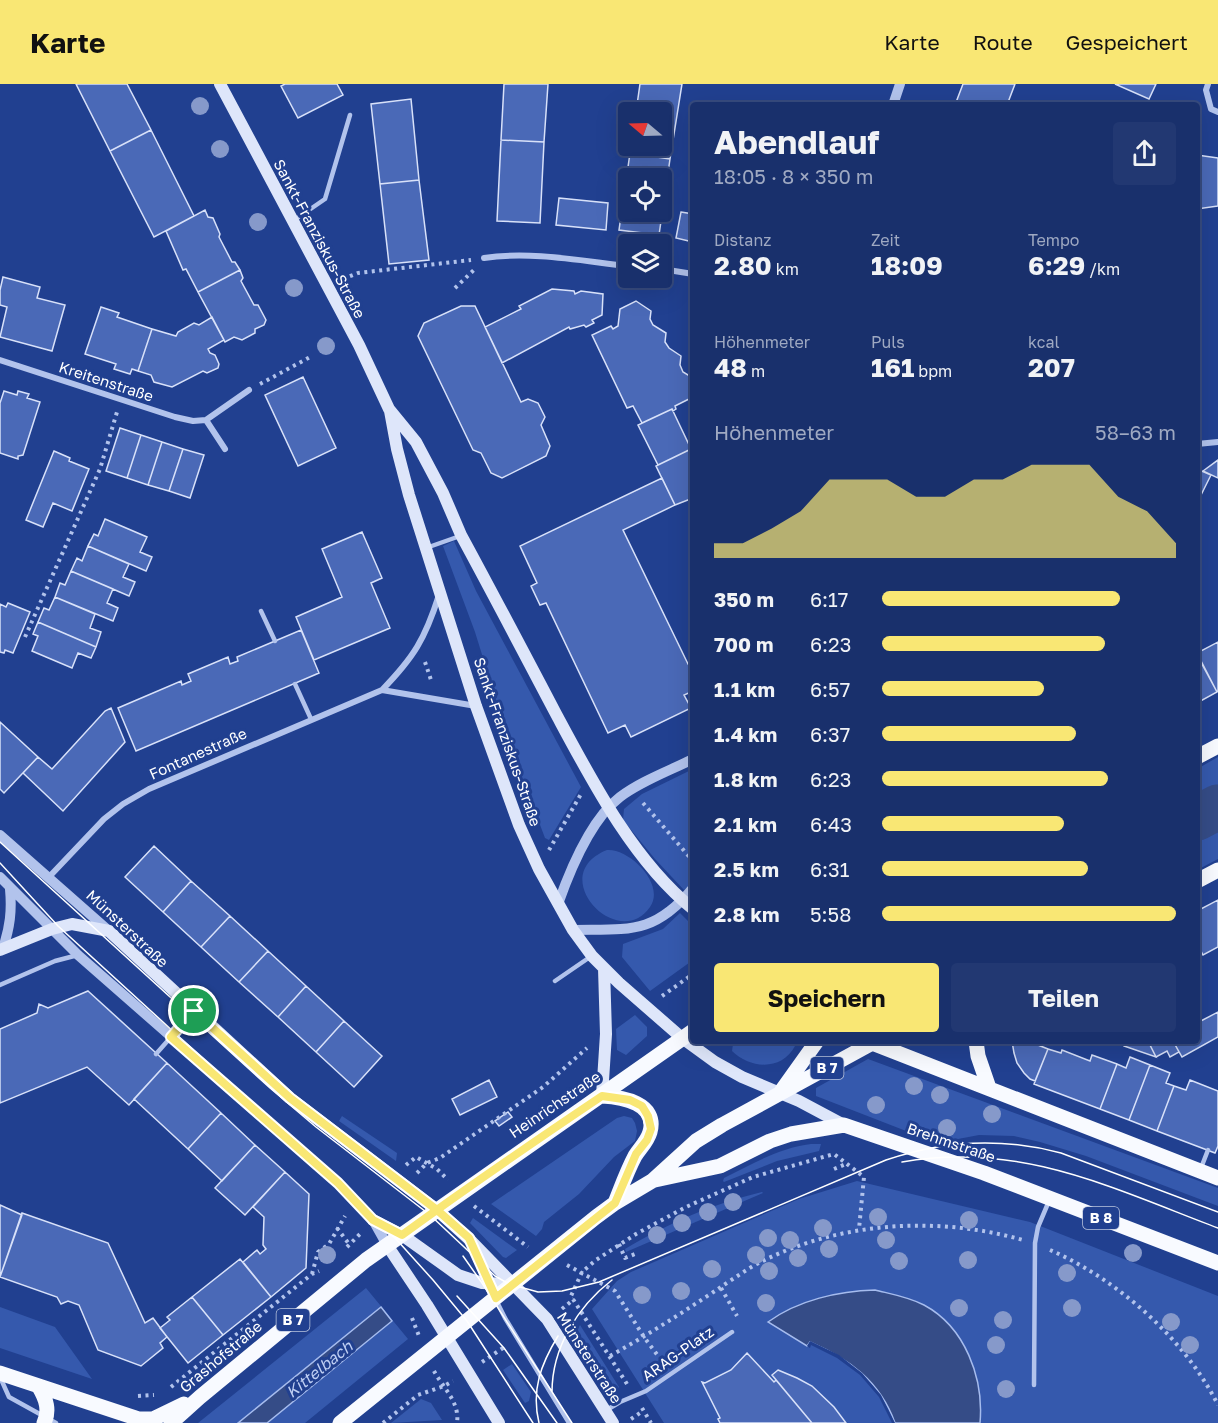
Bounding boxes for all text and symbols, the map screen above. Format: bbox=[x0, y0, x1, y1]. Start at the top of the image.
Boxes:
text: Karte bbox=[30, 26, 105, 59]
text: Karte bbox=[884, 29, 940, 55]
text: Route bbox=[973, 29, 1033, 55]
text: Gespeichert bbox=[1066, 29, 1188, 55]
north arrow bbox=[618, 102, 672, 156]
map controls bbox=[618, 102, 672, 288]
text: Abendlauf bbox=[714, 122, 879, 161]
button: share bbox=[1113, 122, 1176, 185]
street label: Sankt-Franziskus-Straße bbox=[270, 156, 370, 321]
text: 18:05 · 8 × 350 m bbox=[714, 164, 874, 188]
button: locate bbox=[618, 168, 672, 222]
text: Distanz bbox=[714, 230, 771, 250]
text: Zeit bbox=[871, 230, 900, 250]
text: Tempo bbox=[1028, 230, 1079, 250]
button: layers bbox=[618, 234, 672, 288]
text: 2.80 bbox=[714, 250, 772, 281]
text: 18:09 bbox=[871, 250, 943, 281]
text: 6:29 bbox=[1028, 250, 1085, 281]
text: km bbox=[772, 259, 799, 279]
text: /km bbox=[1085, 259, 1120, 279]
text: Höhenmeter bbox=[714, 332, 810, 352]
text: Puls bbox=[871, 332, 905, 352]
text: kcal bbox=[1028, 332, 1060, 352]
text: 48 bbox=[714, 352, 747, 383]
text: 161 bbox=[871, 352, 914, 383]
text: 207 bbox=[1028, 352, 1075, 383]
street label: Kreitenstraße bbox=[57, 357, 156, 405]
text: m bbox=[747, 361, 765, 381]
text: bpm bbox=[914, 361, 952, 381]
text: Höhenmeter bbox=[714, 420, 834, 444]
text: 58–63 m bbox=[1095, 420, 1176, 444]
text: 350 m bbox=[714, 587, 774, 611]
text: 6:17 bbox=[810, 587, 848, 611]
text: 700 m bbox=[714, 632, 773, 656]
text: 6:23 bbox=[810, 632, 851, 656]
street label: Sankt-Franziskus-Straße bbox=[471, 655, 545, 829]
text: 1.1 km bbox=[714, 677, 775, 701]
text: 6:57 bbox=[810, 677, 850, 701]
text: 1.4 km bbox=[714, 722, 777, 746]
text: 6:37 bbox=[810, 722, 850, 746]
street label: Fontanestraße bbox=[146, 723, 249, 783]
text: 1.8 km bbox=[714, 767, 778, 791]
text: 6:23 bbox=[810, 767, 851, 791]
text: 2.1 km bbox=[714, 812, 777, 836]
text: 6:43 bbox=[810, 812, 852, 836]
text: 2.5 km bbox=[714, 857, 779, 881]
text: 6:31 bbox=[810, 857, 850, 881]
street label: Münsterstraße bbox=[83, 886, 173, 971]
text: 2.8 km bbox=[714, 902, 780, 926]
text: 5:58 bbox=[810, 902, 851, 926]
button: Speichern bbox=[714, 963, 939, 1032]
button: Teilen bbox=[951, 963, 1176, 1032]
pin bbox=[168, 985, 219, 1036]
icon: arrive bbox=[177, 994, 210, 1027]
road number: B 7 bbox=[810, 1057, 844, 1079]
street label: Heinrichstraße bbox=[505, 1067, 604, 1141]
street label: Brehmstraße bbox=[905, 1118, 998, 1166]
road number: B 8 bbox=[1083, 1207, 1119, 1229]
street label: Münsterstraße bbox=[554, 1308, 626, 1407]
road number: B 7 bbox=[276, 1309, 310, 1331]
street label: Grashofstraße bbox=[176, 1316, 265, 1396]
street label: ARAG-Platz bbox=[638, 1322, 717, 1384]
water label: Kittelbach bbox=[282, 1335, 357, 1402]

